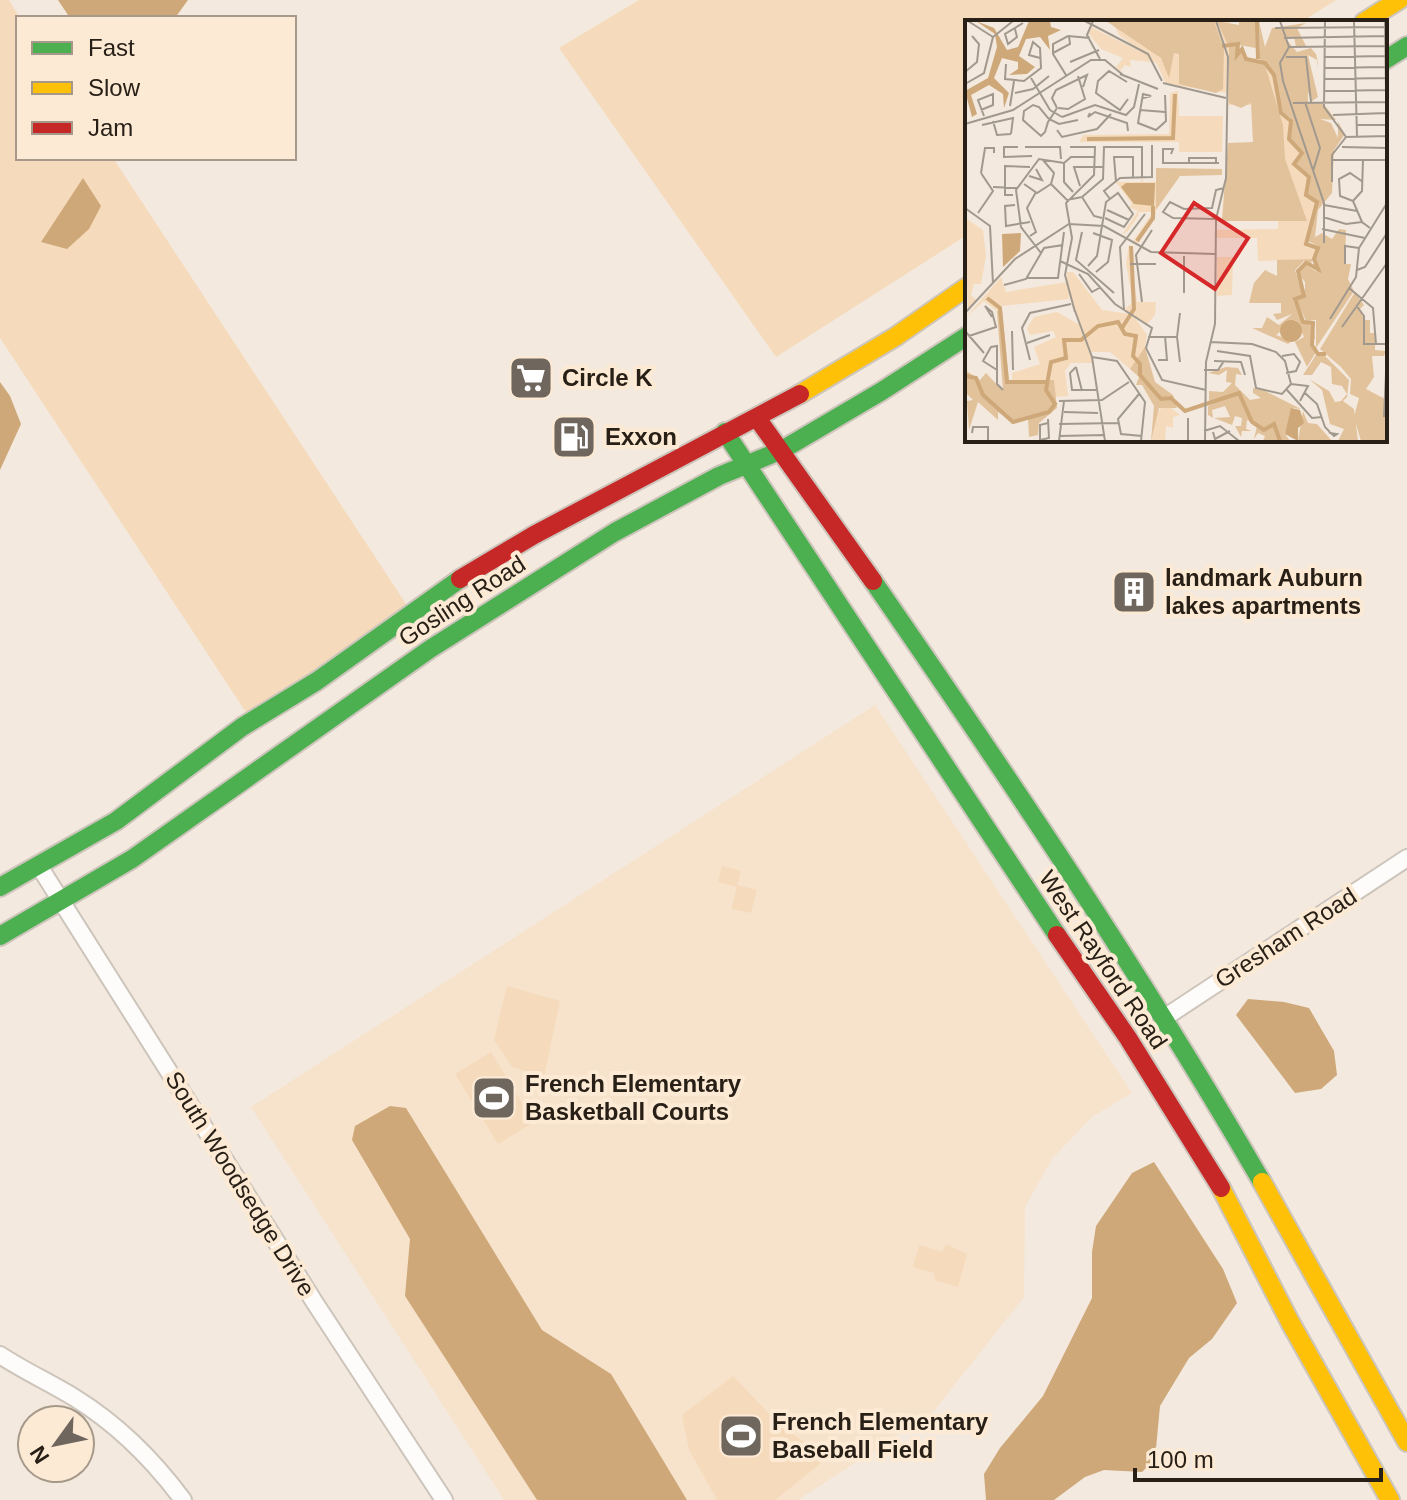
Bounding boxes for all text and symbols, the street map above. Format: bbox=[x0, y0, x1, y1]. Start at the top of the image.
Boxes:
legend bbox=[16, 16, 296, 160]
inset map bbox=[965, 20, 1387, 442]
text: Fast bbox=[88, 34, 135, 61]
text: Slow bbox=[88, 74, 141, 101]
text: Jam bbox=[88, 114, 133, 141]
supermarket icon: Circle K bbox=[507, 354, 555, 402]
place label: Circle K bbox=[562, 364, 653, 391]
fuel station icon: Exxon bbox=[550, 413, 598, 461]
place label: Exxon bbox=[605, 423, 677, 450]
street label: Gosling Road bbox=[393, 550, 530, 652]
place label: landmark Auburn lakes apartments bbox=[1165, 564, 1363, 619]
building icon: landmark Auburn lakes apartments bbox=[1110, 568, 1158, 616]
street label: West Rayford Road bbox=[1034, 866, 1173, 1054]
street label: Gresham Road bbox=[1210, 882, 1361, 993]
street label: South Woodsedge Drive bbox=[160, 1066, 321, 1301]
place label: French Elementary Basketball Courts bbox=[525, 1070, 742, 1125]
sports icon: French Elementary Basketball Courts bbox=[470, 1074, 518, 1122]
north arrow bbox=[16, 1404, 96, 1484]
place label: French Elementary Baseball Field bbox=[772, 1408, 989, 1463]
sports icon: French Elementary Baseball Field bbox=[717, 1412, 765, 1460]
scale bar bbox=[1135, 1432, 1381, 1482]
text: N bbox=[25, 1441, 54, 1468]
text: 100 m bbox=[1147, 1446, 1214, 1473]

